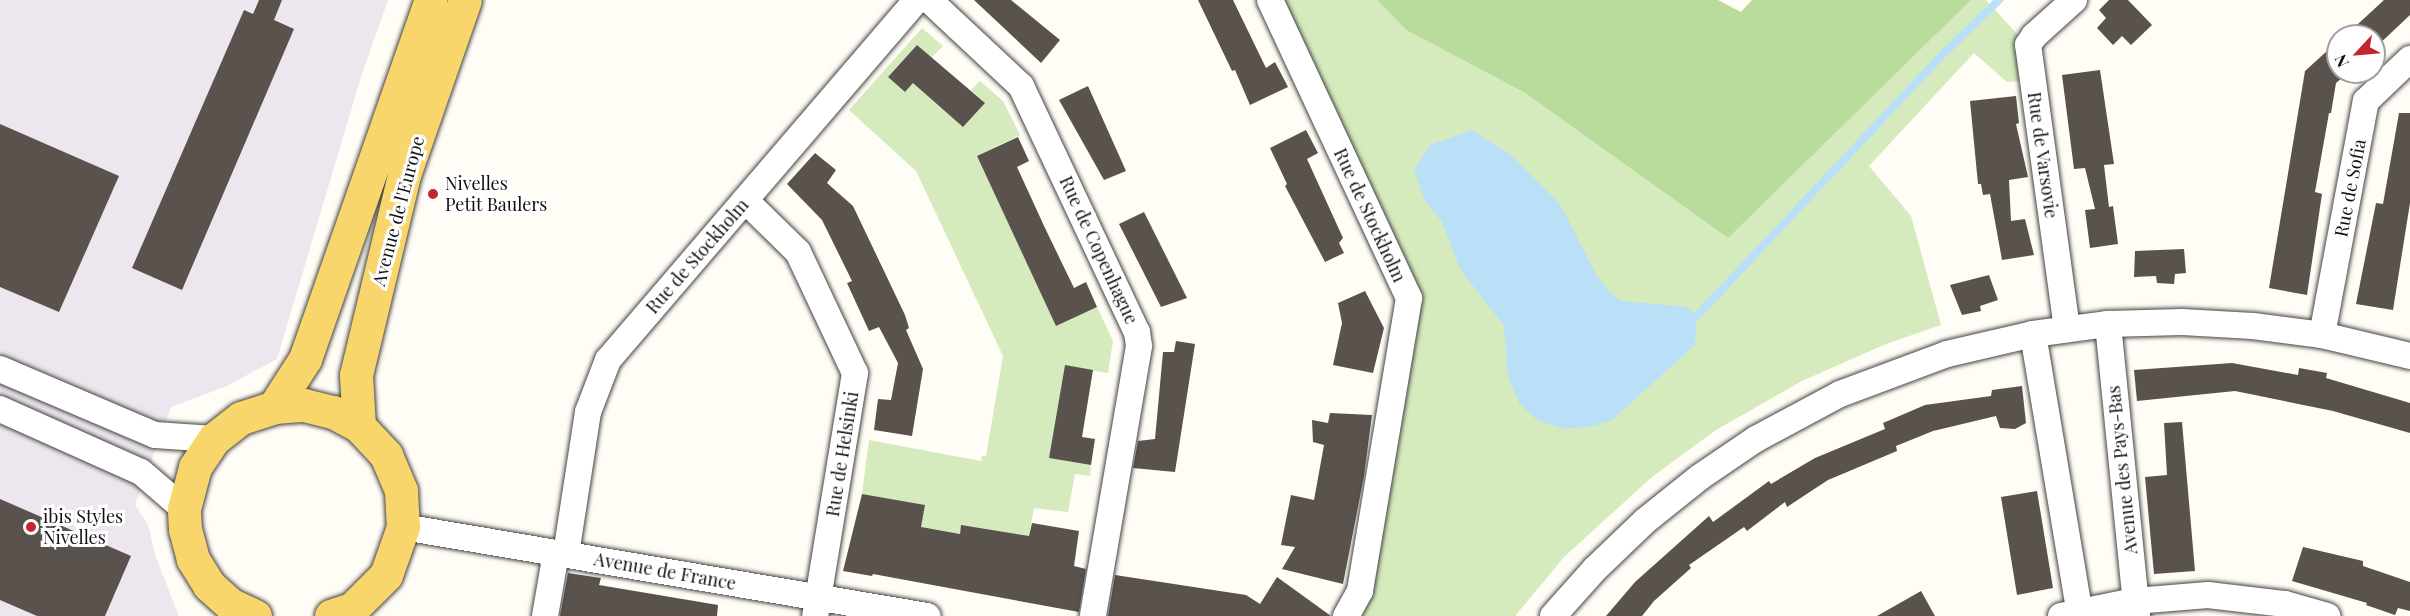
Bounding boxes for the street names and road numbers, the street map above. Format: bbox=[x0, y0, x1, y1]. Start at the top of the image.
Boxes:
street label: Rue de Varsovie bbox=[2023, 90, 2063, 220]
street label: Avenue de l'Europe bbox=[368, 133, 428, 289]
street label: Rue de Sofia bbox=[2330, 137, 2370, 239]
street label: Rue de Stockholm bbox=[1330, 145, 1410, 285]
street label: Rue de Copenhague bbox=[1055, 173, 1143, 327]
street label: Rue de Stockholm bbox=[641, 194, 753, 318]
street label: Avenue des Pays-Bas bbox=[2102, 385, 2142, 555]
street label: Rue de Helsinki bbox=[821, 390, 863, 518]
street label: Avenue de France bbox=[592, 548, 738, 594]

